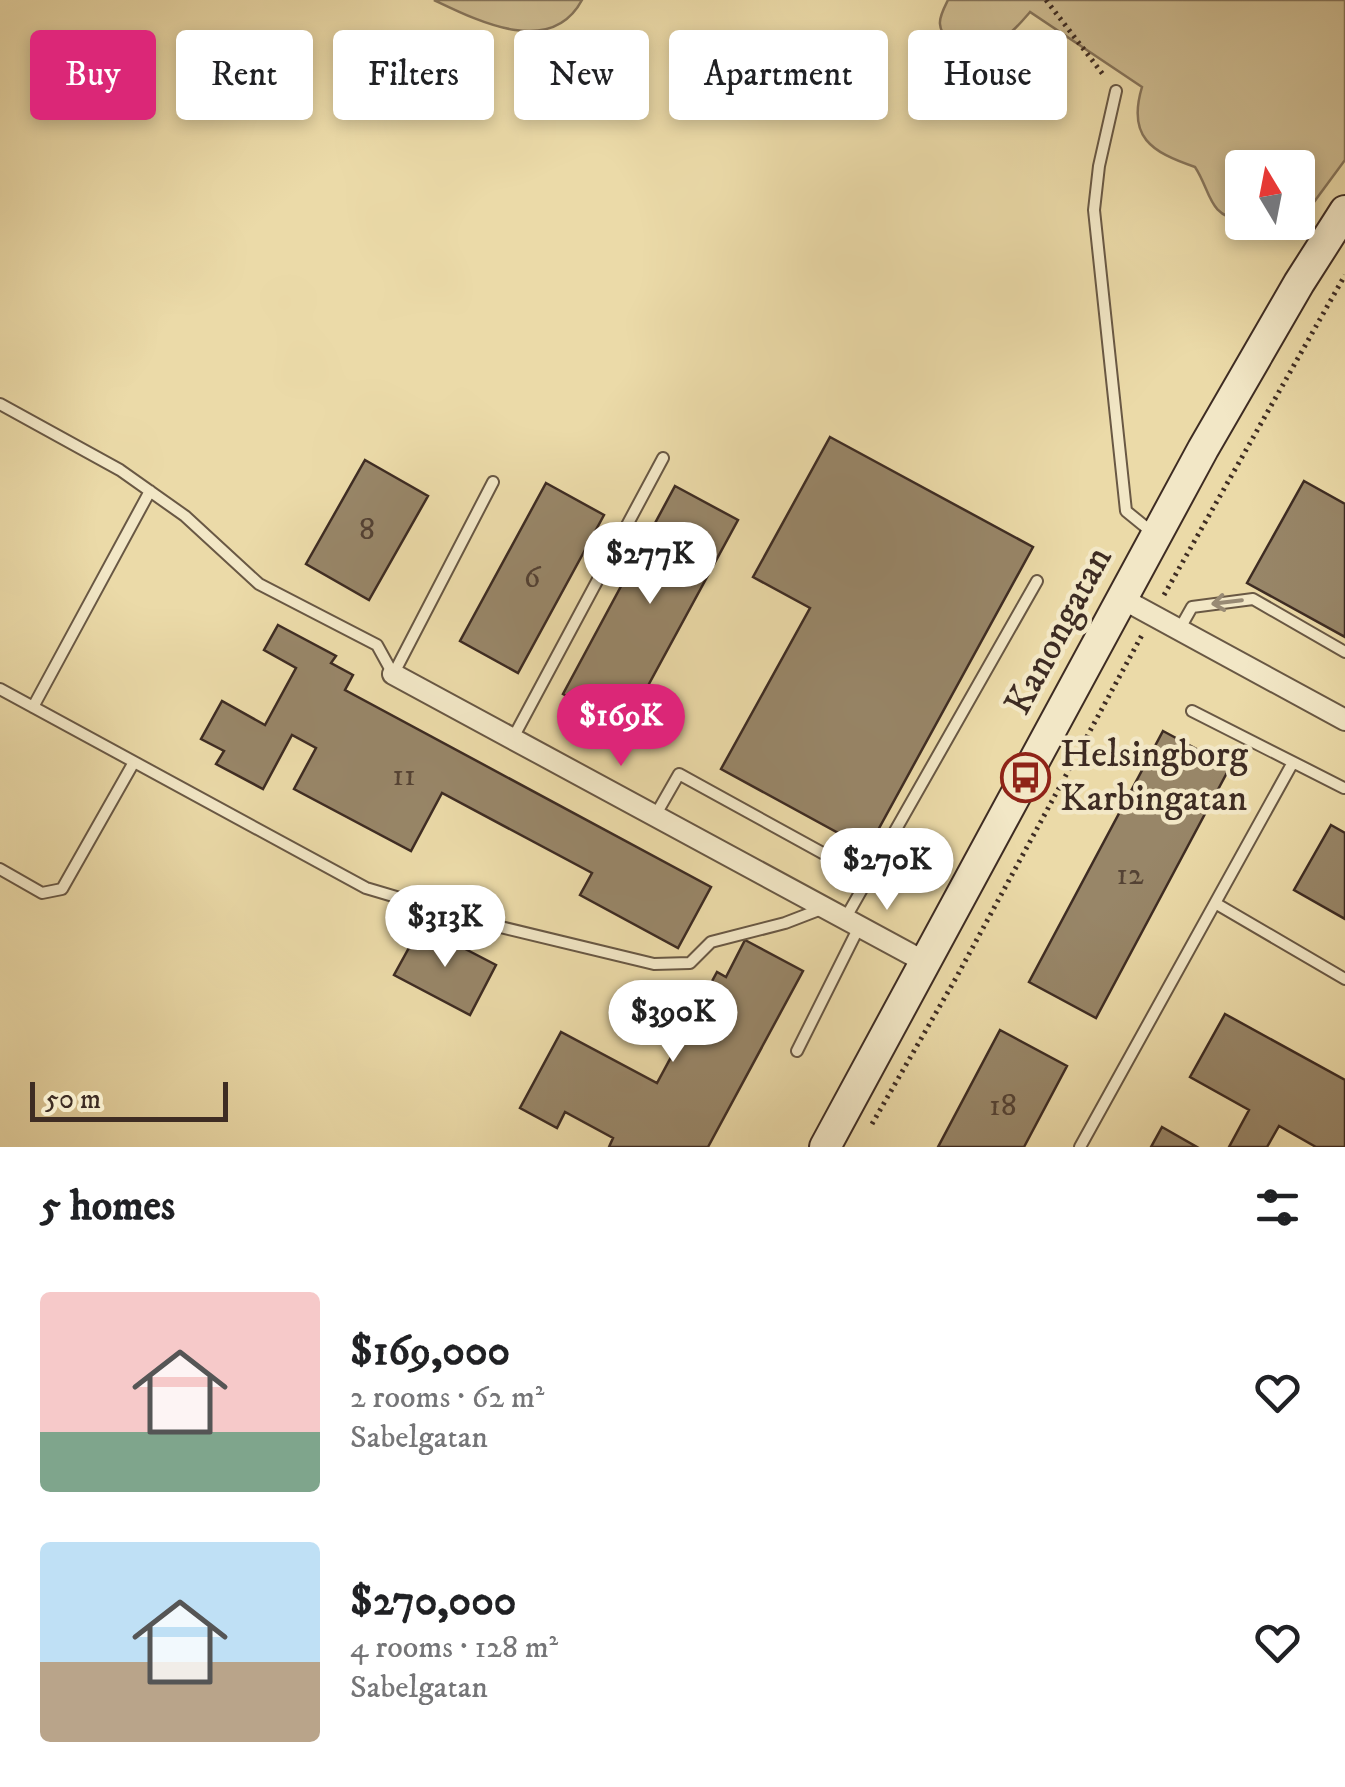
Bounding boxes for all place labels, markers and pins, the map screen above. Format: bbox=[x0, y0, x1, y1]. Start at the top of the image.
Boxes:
pin: $277K bbox=[580, 522, 720, 607]
pin: $169K bbox=[551, 684, 691, 769]
place label: Helsingborg Karbingatan bbox=[1060, 731, 1249, 823]
bus stop icon: Helsingborg Karbingatan bbox=[999, 751, 1051, 803]
pin: $270K bbox=[817, 828, 957, 913]
pin: $313K bbox=[375, 885, 515, 970]
pin: $390K bbox=[603, 980, 743, 1065]

